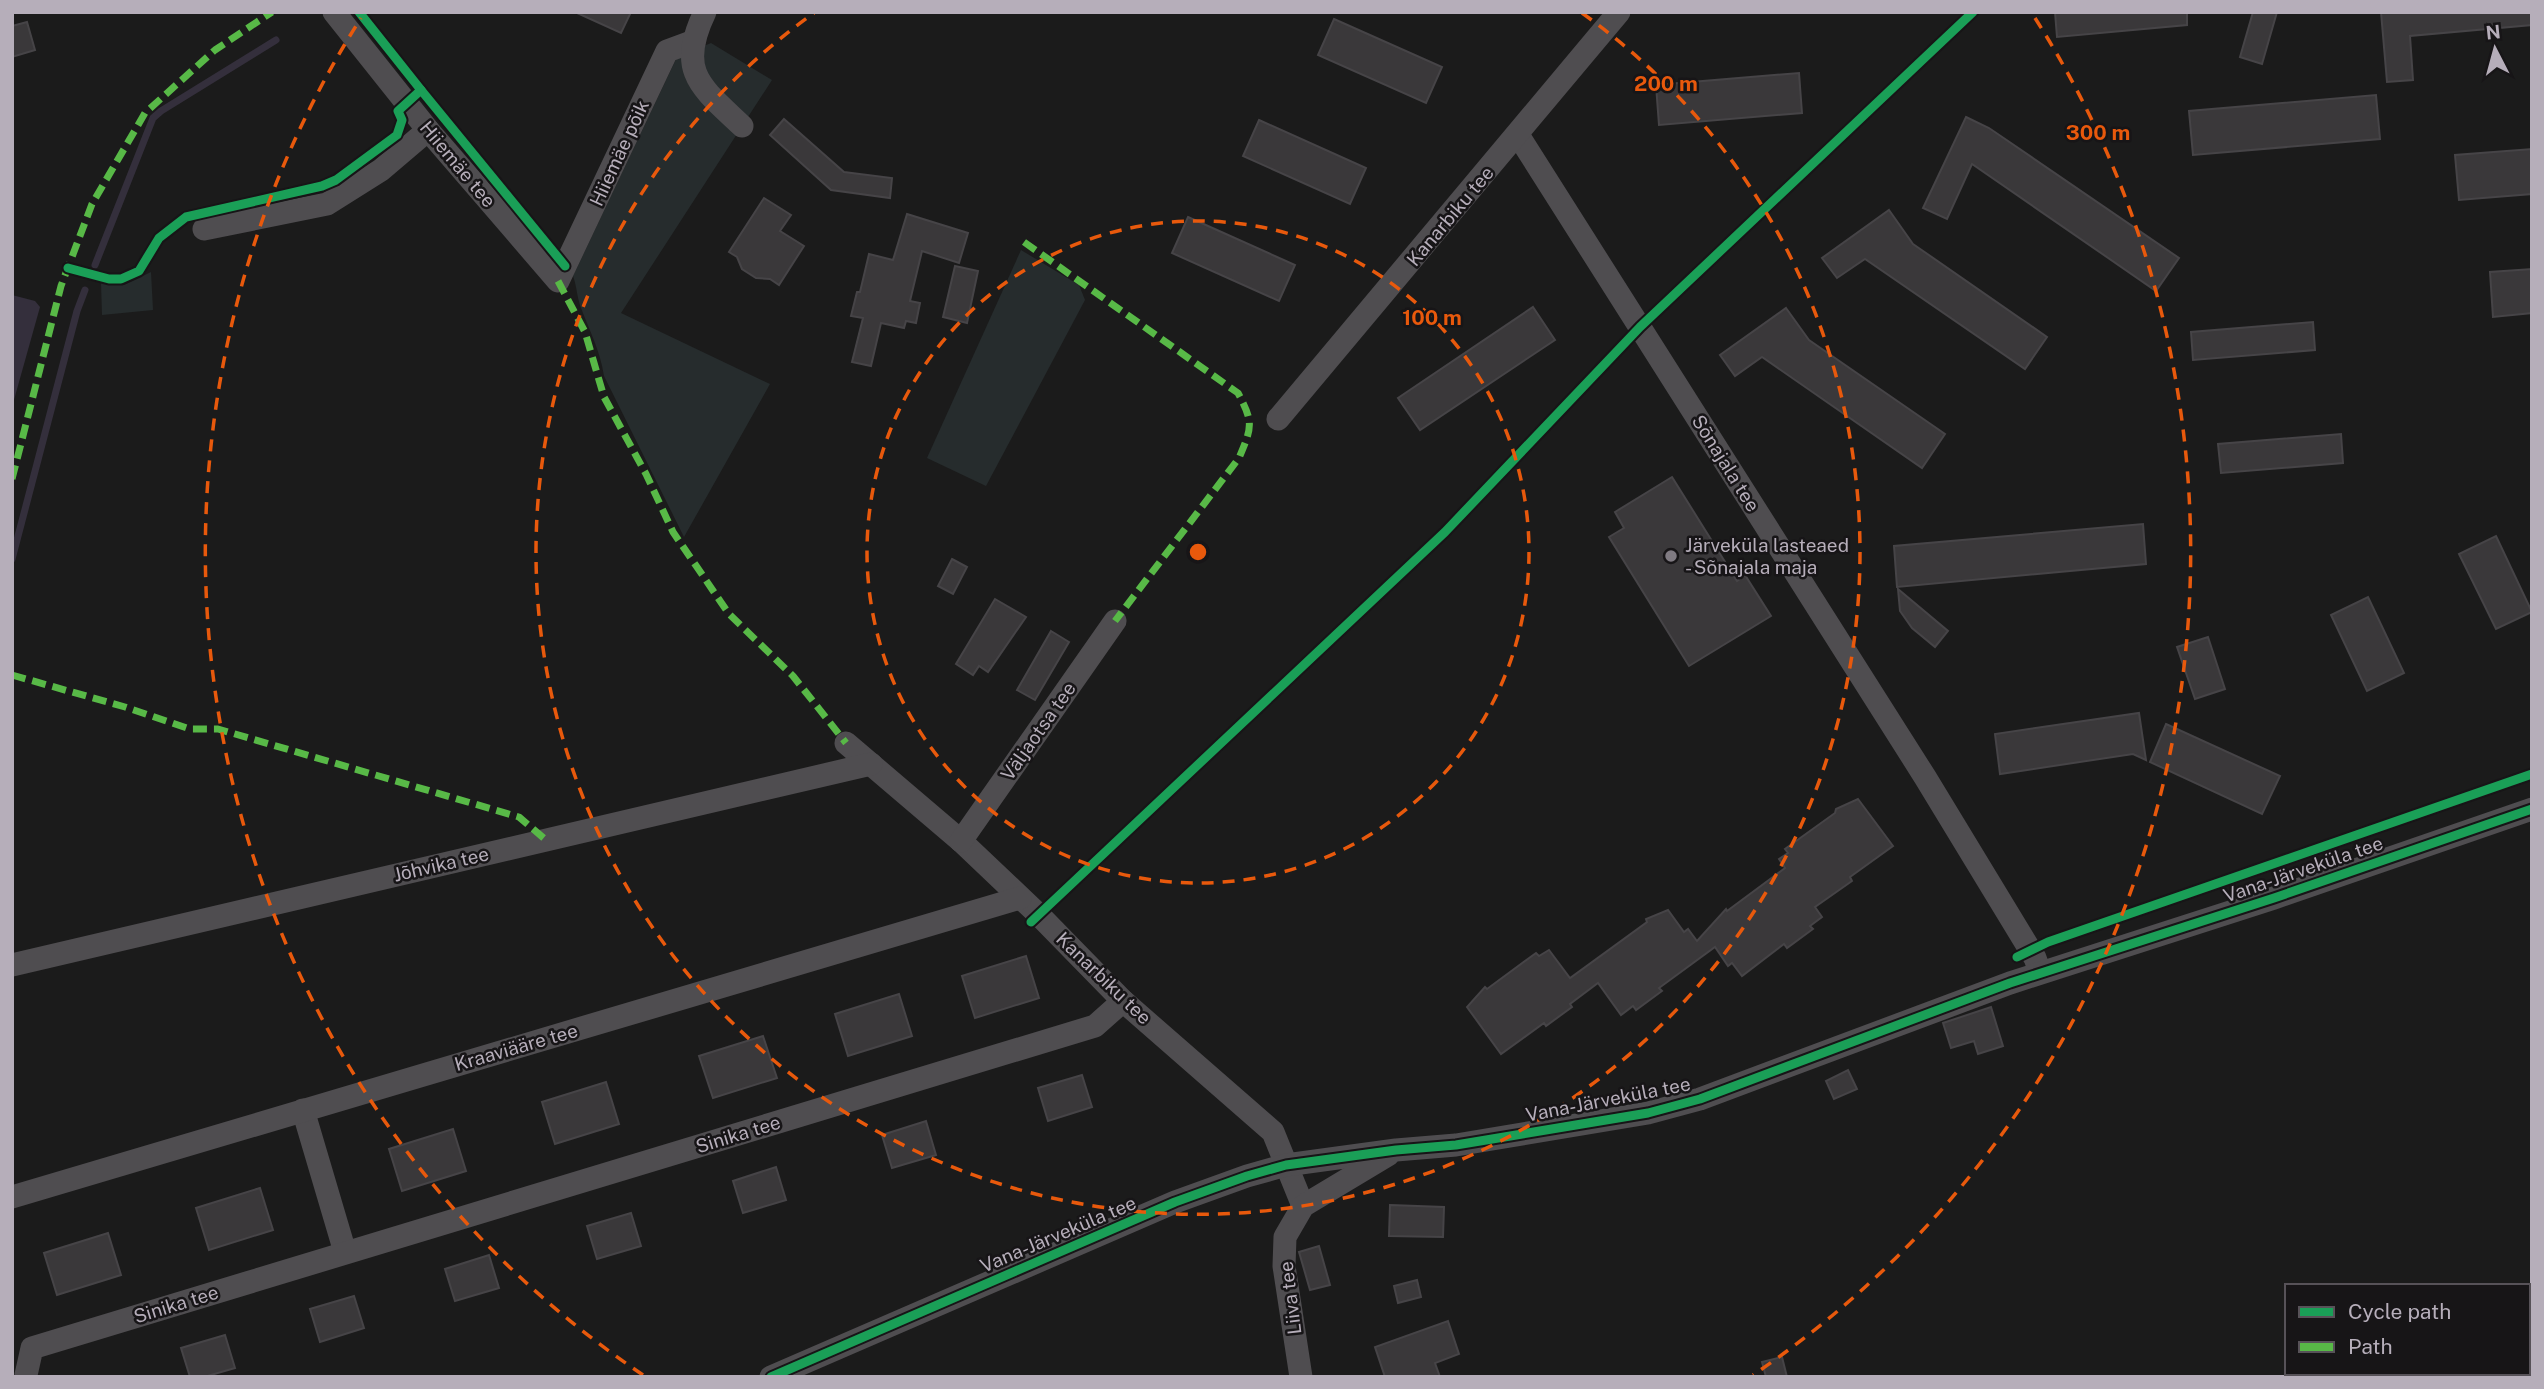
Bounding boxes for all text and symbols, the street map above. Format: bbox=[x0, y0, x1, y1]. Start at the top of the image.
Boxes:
north arrow bbox=[2460, 14, 2530, 84]
text: N bbox=[2485, 20, 2502, 44]
text: 200 m bbox=[1634, 71, 1698, 96]
street label: Hiiemäe põik bbox=[585, 96, 653, 210]
street label: Hiiemäe tee bbox=[416, 116, 500, 212]
text: 300 m bbox=[2066, 120, 2130, 145]
street label: Kanarbiku tee bbox=[1402, 162, 1498, 270]
text: 100 m bbox=[1402, 305, 1462, 330]
street label: Sõnajala tee bbox=[1688, 411, 1764, 515]
place label: Järveküla lasteaed - Sõnajala maja bbox=[1685, 534, 1849, 578]
centre of rings bbox=[1186, 540, 1210, 564]
marker: Järveküla lasteaed - Sõnajala maja bbox=[1663, 548, 1679, 564]
street label: Väljaotsa tee bbox=[996, 678, 1080, 784]
street label: Vana-Järveküla tee bbox=[2220, 831, 2386, 907]
street label: Jõhvika tee bbox=[391, 842, 491, 886]
street label: Kanarbiku tee bbox=[1052, 927, 1156, 1029]
street label: Kraaviääre tee bbox=[452, 1019, 580, 1075]
street label: Vana-Järveküla tee bbox=[1524, 1072, 1692, 1126]
street label: Sinika tee bbox=[693, 1111, 783, 1157]
street label: Vana-Järveküla tee bbox=[977, 1191, 1139, 1277]
street label: Liiva tee bbox=[1275, 1260, 1305, 1336]
street label: Sinika tee bbox=[131, 1281, 221, 1327]
legend bbox=[2285, 1284, 2530, 1375]
text: Cycle path bbox=[2348, 1299, 2451, 1324]
text: Path bbox=[2348, 1334, 2393, 1359]

